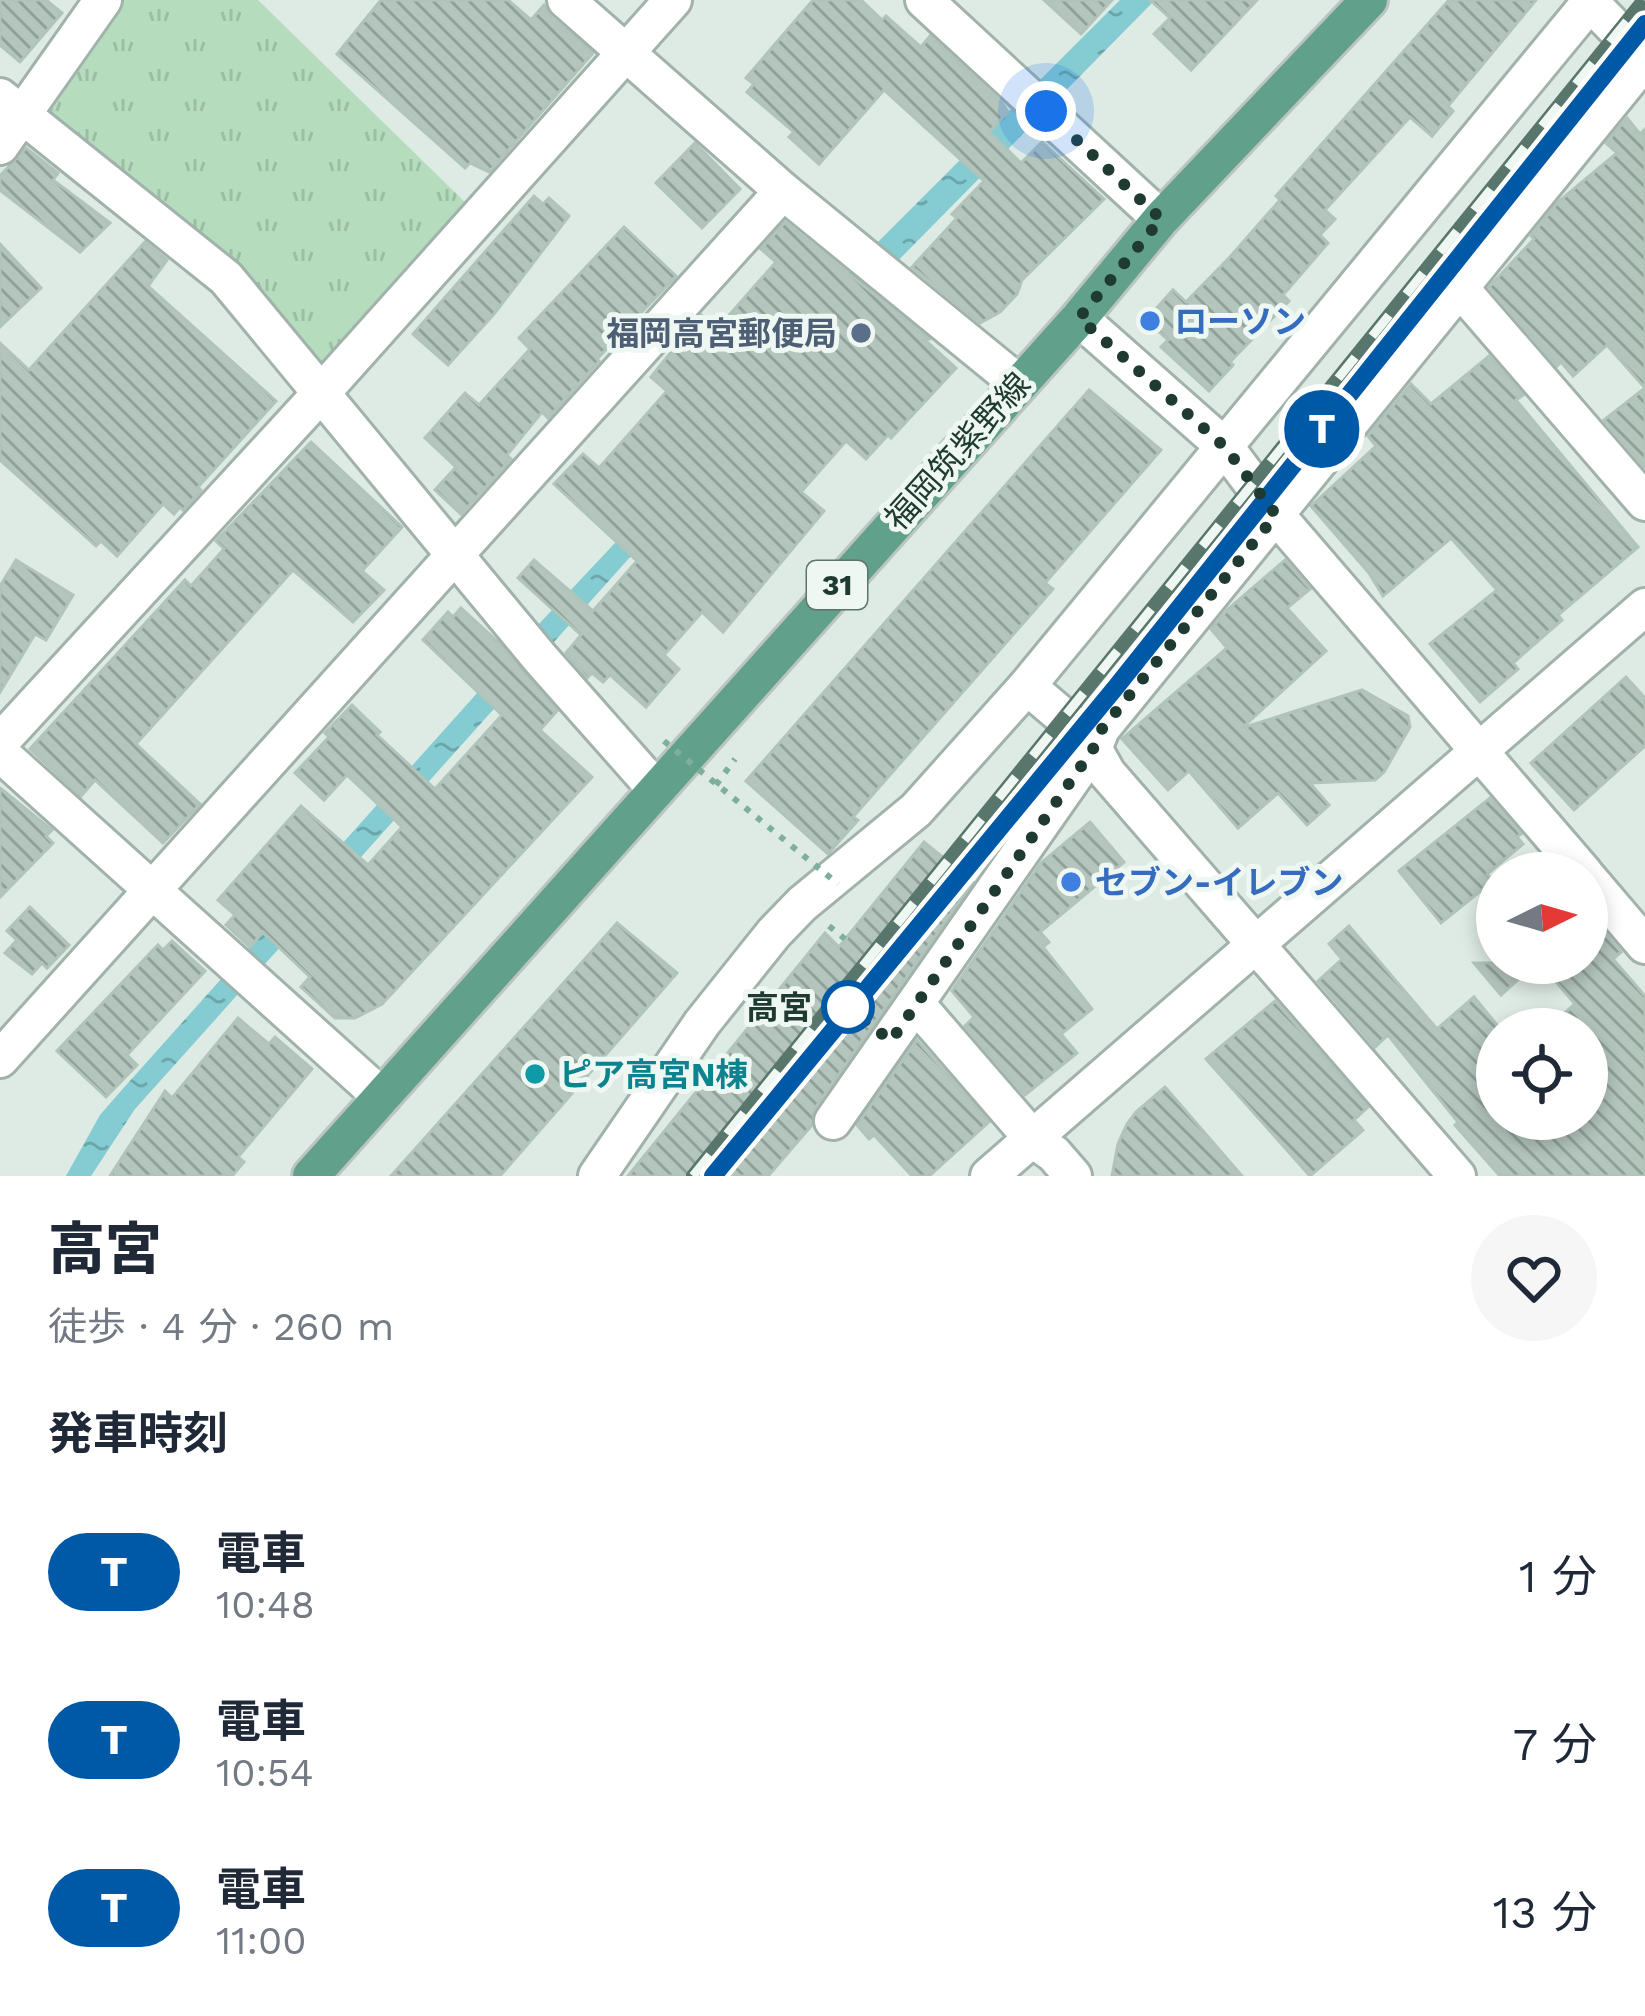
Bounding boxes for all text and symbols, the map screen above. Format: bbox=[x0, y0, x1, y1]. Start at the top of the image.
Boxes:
your location bbox=[1016, 81, 1076, 141]
place label: ローソン bbox=[1174, 302, 1306, 341]
marker: ローソン bbox=[1137, 308, 1163, 334]
place label: 福岡高宮郵便局 bbox=[606, 314, 837, 353]
marker: 福岡高宮郵便局 bbox=[848, 320, 874, 346]
street label: 福岡筑紫野線 bbox=[877, 365, 1038, 538]
line badge: T bbox=[1283, 390, 1361, 468]
text: T bbox=[1308, 404, 1336, 453]
road number: 31 bbox=[807, 561, 867, 609]
north arrow bbox=[1476, 852, 1608, 984]
map controls bbox=[1476, 852, 1608, 1140]
place label: セブン-イレブン bbox=[1095, 863, 1343, 902]
marker: セブン-イレブン bbox=[1058, 869, 1084, 895]
marker: 高宮 bbox=[823, 982, 873, 1032]
place label: 高宮 bbox=[746, 988, 812, 1027]
button: locate bbox=[1476, 1008, 1608, 1140]
place label: ピア高宮N棟 bbox=[559, 1055, 748, 1094]
marker: ピア高宮N棟 bbox=[522, 1061, 548, 1087]
button: heart bbox=[1471, 1215, 1597, 1341]
text: 高宮 bbox=[48, 1216, 162, 1283]
text: 徒歩 · 4 分 · 260 m bbox=[48, 1304, 394, 1349]
text: 発車時刻 bbox=[48, 1407, 228, 1460]
text: 電車 bbox=[216, 1527, 306, 1580]
text: T bbox=[100, 1547, 128, 1596]
text: 1 分 bbox=[1519, 1550, 1597, 1603]
text: 10:48 bbox=[216, 1582, 315, 1627]
text: 電車 bbox=[216, 1695, 306, 1748]
text: T bbox=[100, 1715, 128, 1764]
text: 7 分 bbox=[1513, 1718, 1597, 1771]
text: 10:54 bbox=[216, 1750, 314, 1795]
text: 電車 bbox=[216, 1863, 306, 1916]
text: T bbox=[100, 1883, 128, 1932]
text: 13 分 bbox=[1493, 1886, 1597, 1939]
text: 11:00 bbox=[216, 1918, 306, 1963]

